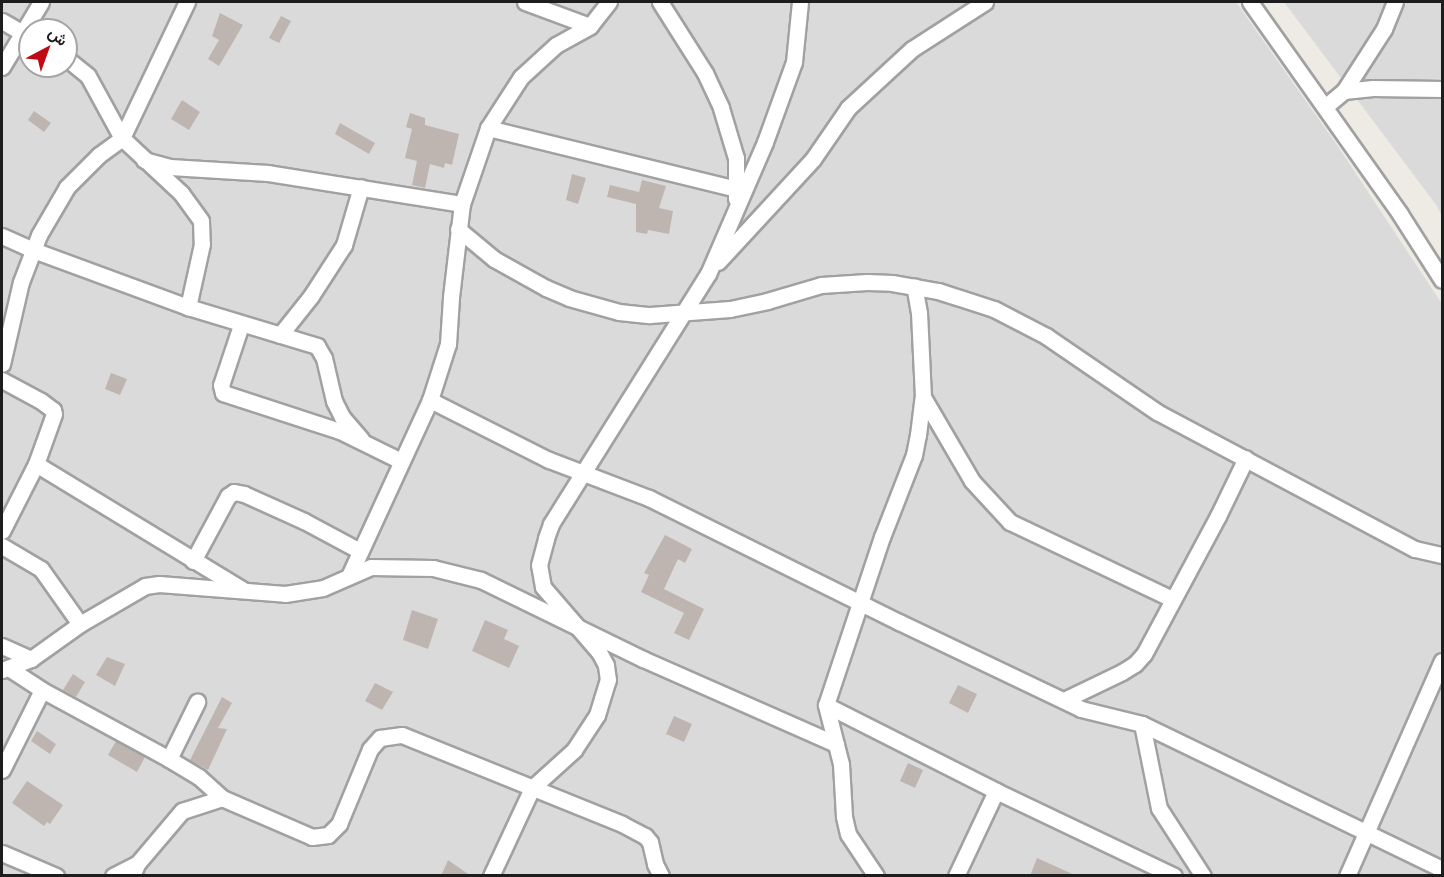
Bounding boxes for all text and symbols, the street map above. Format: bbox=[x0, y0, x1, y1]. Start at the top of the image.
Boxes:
north arrow bbox=[18, 18, 78, 78]
text: ش bbox=[45, 22, 72, 49]

